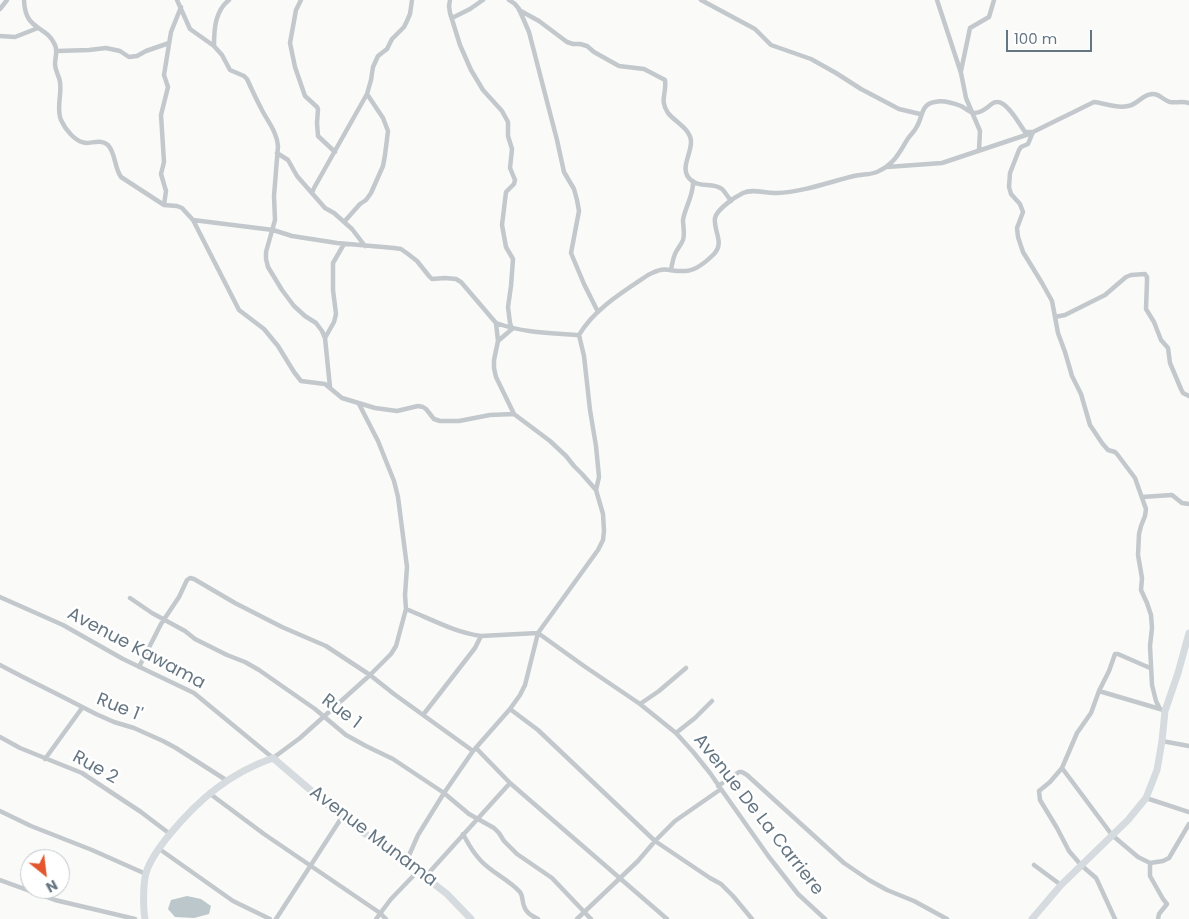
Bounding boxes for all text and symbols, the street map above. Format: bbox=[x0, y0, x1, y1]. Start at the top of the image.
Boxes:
scale bar bbox=[1009, 20, 1095, 52]
text: 100 m bbox=[1014, 28, 1057, 49]
street label: Avenue Kawama bbox=[63, 604, 209, 694]
street label: Rue 1' bbox=[93, 689, 145, 727]
street label: Rue 1 bbox=[317, 690, 365, 734]
street label: Avenue De La Carriere bbox=[688, 730, 828, 900]
street label: Rue 2 bbox=[68, 747, 122, 789]
street label: Avenue Munama bbox=[305, 782, 441, 892]
north arrow bbox=[20, 849, 70, 899]
text: N bbox=[42, 875, 61, 898]

